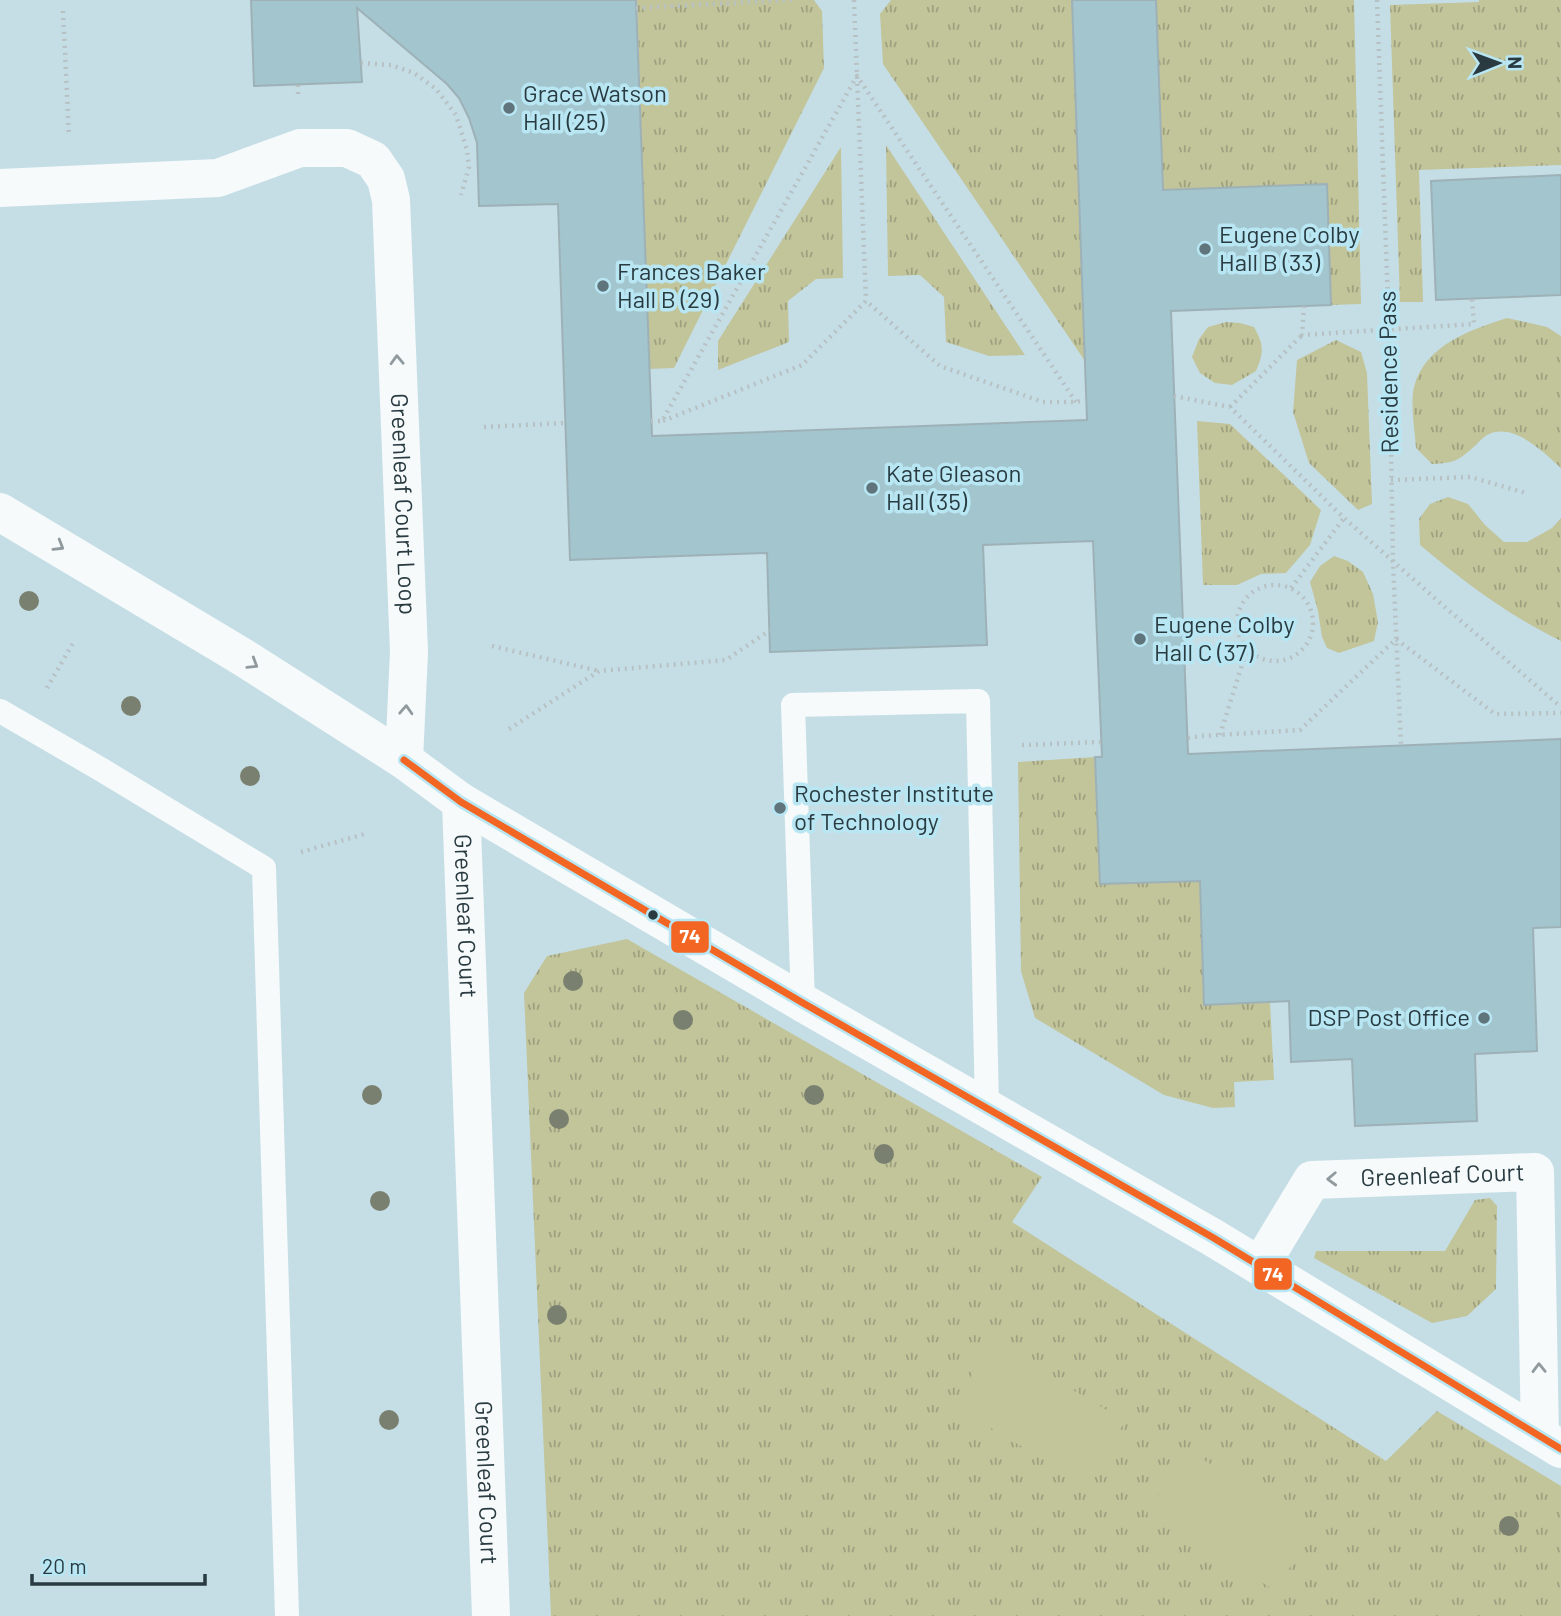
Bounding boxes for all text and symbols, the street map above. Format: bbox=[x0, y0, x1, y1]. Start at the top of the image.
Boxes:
north arrow bbox=[1463, 28, 1533, 98]
text: N bbox=[1504, 56, 1527, 69]
place label: Grace Watson Hall (25) bbox=[523, 78, 667, 135]
marker: Grace Watson Hall (25) bbox=[501, 100, 517, 116]
place label: Eugene Colby Hall B (33) bbox=[1219, 219, 1360, 276]
marker: Eugene Colby Hall B (33) bbox=[1197, 241, 1213, 257]
place label: Frances Baker Hall B (29) bbox=[617, 256, 766, 313]
marker: Frances Baker Hall B (29) bbox=[595, 278, 611, 294]
street label: Residence Pass bbox=[1372, 290, 1403, 454]
one-way arrow bbox=[390, 355, 405, 366]
street label: Greenleaf Court Loop bbox=[386, 392, 424, 615]
place label: Kate Gleason Hall (35) bbox=[886, 458, 1022, 515]
marker: Kate Gleason Hall (35) bbox=[864, 480, 880, 496]
one-way arrow bbox=[52, 538, 65, 551]
place label: Eugene Colby Hall C (37) bbox=[1154, 609, 1295, 666]
marker: Eugene Colby Hall C (37) bbox=[1132, 631, 1148, 647]
one-way arrow bbox=[246, 656, 259, 669]
one-way arrow bbox=[398, 704, 413, 715]
place label: Rochester Institute of Technology bbox=[794, 778, 994, 835]
marker: Rochester Institute of Technology bbox=[772, 800, 788, 816]
street label: Greenleaf Court bbox=[449, 833, 484, 998]
unlabelled marker bbox=[646, 908, 660, 922]
line badge: 74 bbox=[670, 920, 710, 954]
text: 74 bbox=[680, 924, 700, 947]
place label: DSP Post Office bbox=[1308, 1002, 1470, 1031]
marker: DSP Post Office bbox=[1476, 1010, 1492, 1026]
street label: Greenleaf Court bbox=[1360, 1156, 1525, 1191]
one-way arrow bbox=[1327, 1172, 1338, 1187]
line badge: 74 bbox=[1253, 1257, 1293, 1291]
text: 74 bbox=[1263, 1262, 1283, 1285]
one-way arrow bbox=[1531, 1362, 1547, 1373]
street label: Greenleaf Court bbox=[470, 1400, 505, 1565]
scale bar bbox=[32, 1542, 205, 1586]
text: 20 m bbox=[42, 1553, 87, 1578]

